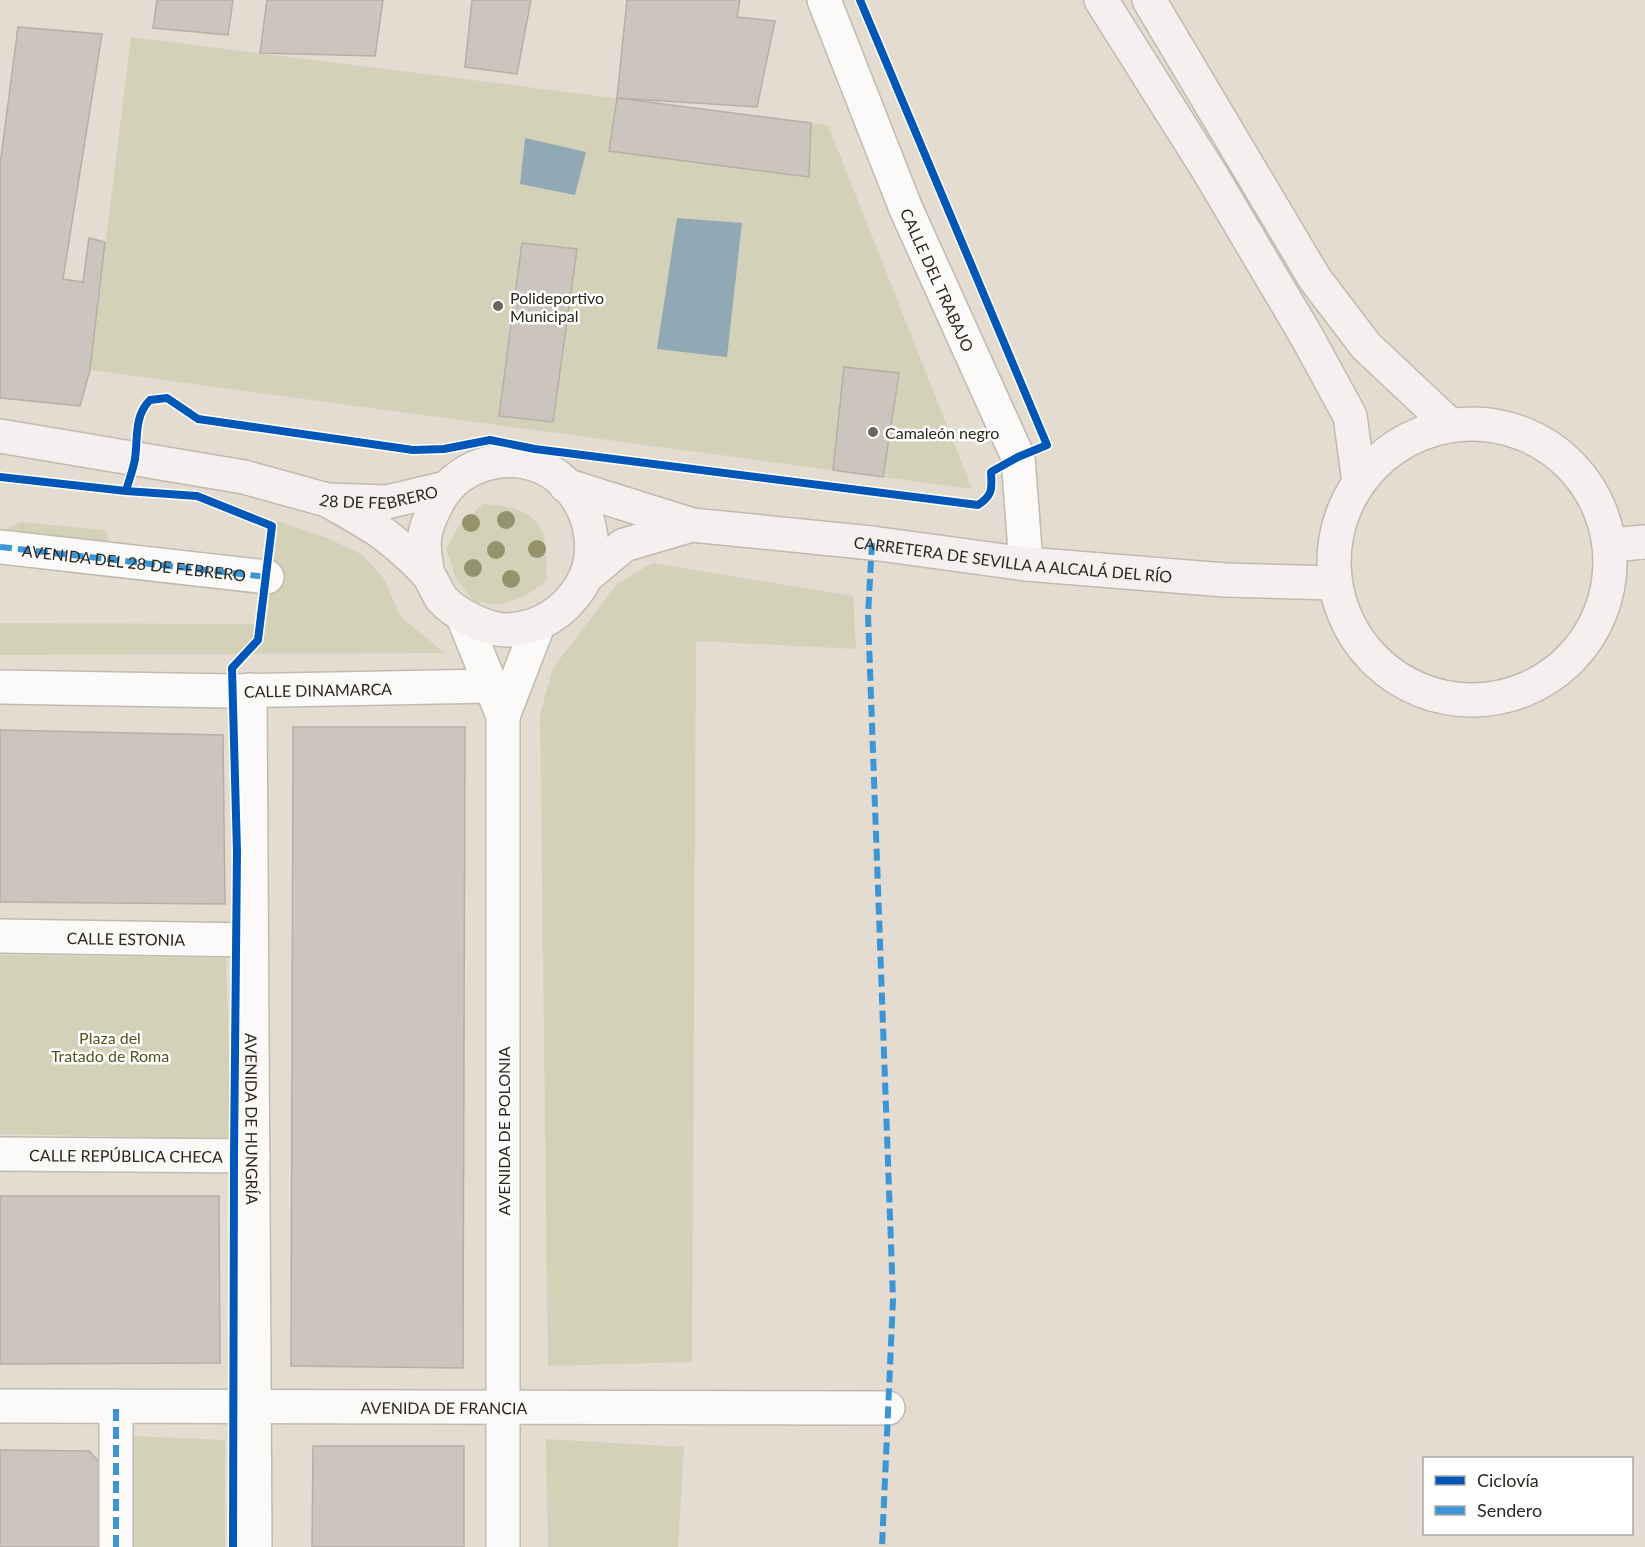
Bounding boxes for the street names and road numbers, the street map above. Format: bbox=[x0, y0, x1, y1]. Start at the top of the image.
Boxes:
street label: CALLE DEL TRABAJO bbox=[897, 205, 979, 354]
street label: 28 DE FEBRERO bbox=[318, 481, 440, 511]
street label: CARRETERA DE SEVILLA A ALCALÁ DEL RÍO bbox=[853, 532, 1173, 585]
street label: AVENIDA DEL 28 DE FEBRERO bbox=[21, 540, 247, 584]
street label: CALLE DINAMARCA bbox=[244, 678, 392, 700]
street label: CALLE ESTONIA bbox=[67, 928, 186, 948]
street label: AVENIDA DE HUNGRÍA bbox=[243, 1033, 263, 1205]
street label: AVENIDA DE POLONIA bbox=[494, 1046, 513, 1215]
street label: CALLE REPÚBLICA CHECA bbox=[29, 1145, 223, 1165]
street label: AVENIDA DE FRANCIA bbox=[361, 1397, 528, 1417]

